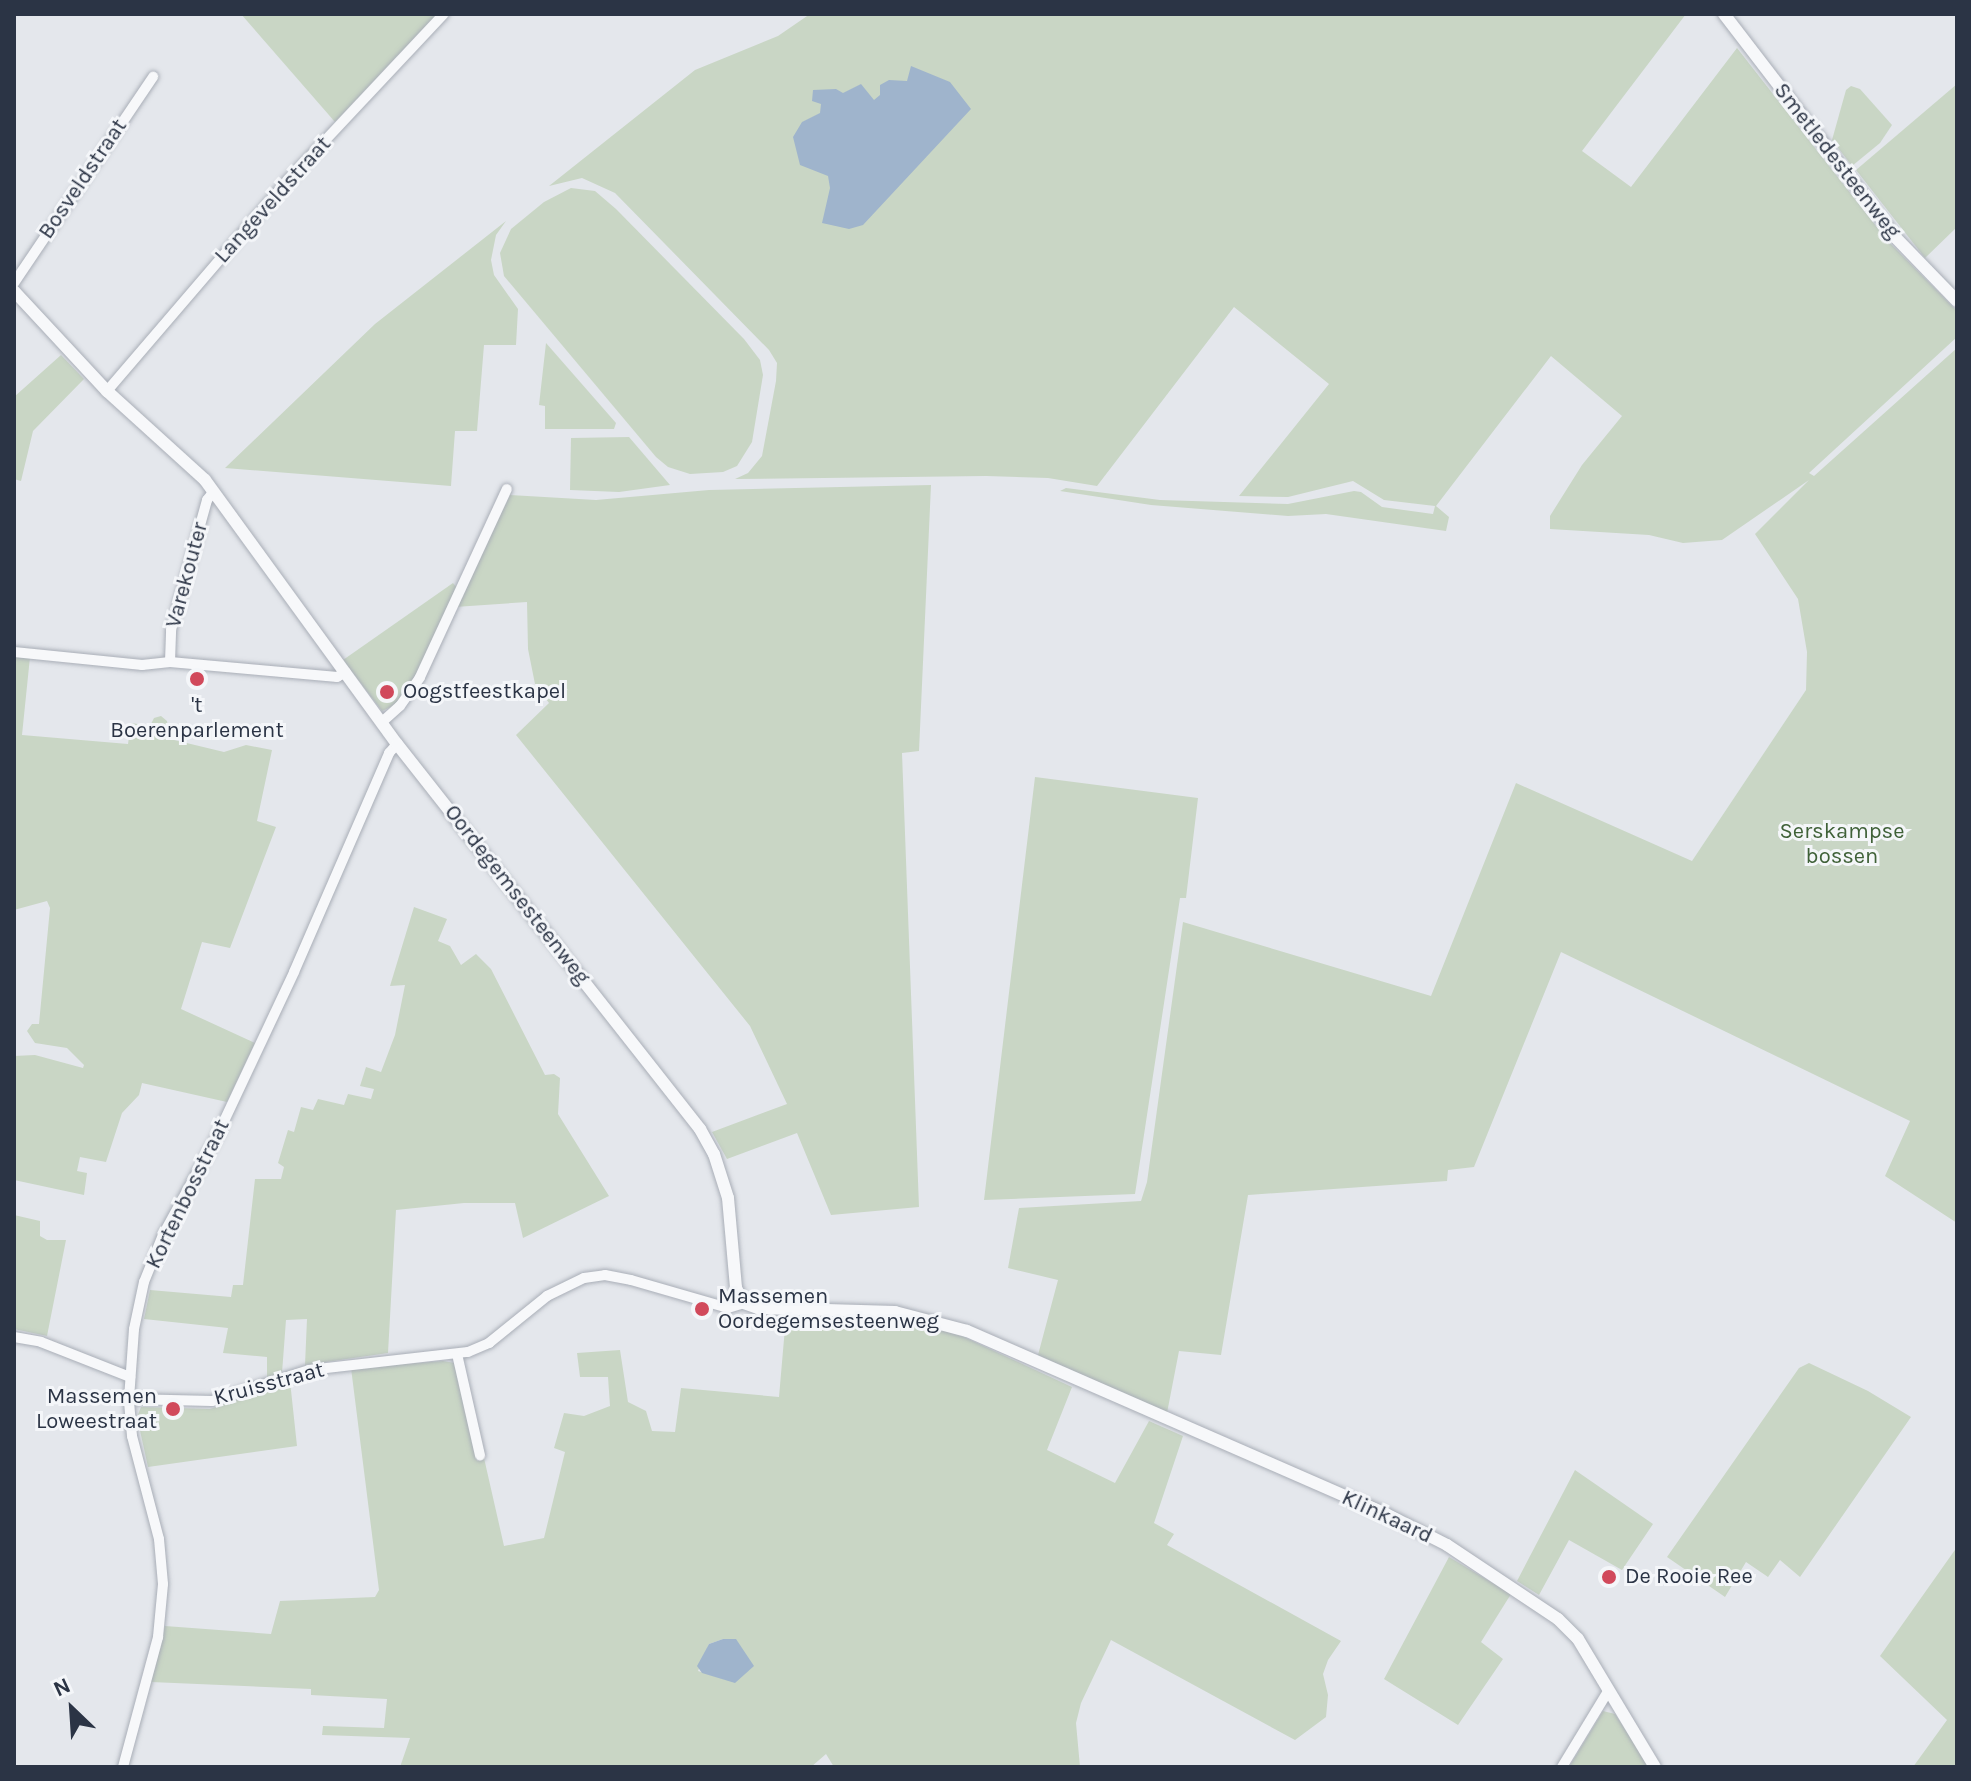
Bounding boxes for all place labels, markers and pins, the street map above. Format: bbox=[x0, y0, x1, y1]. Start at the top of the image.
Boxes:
marker: 't Boerenparlement bbox=[188, 670, 206, 688]
place label: Oogstfeestkapel bbox=[403, 679, 566, 705]
marker: Oogstfeestkapel bbox=[378, 683, 396, 701]
place label: 't Boerenparlement bbox=[110, 692, 284, 744]
place label: Massemen Oordegemsesteenweg bbox=[718, 1283, 939, 1334]
marker: Massemen Oordegemsesteenweg bbox=[693, 1300, 711, 1318]
place label: Massemen Loweestraat bbox=[36, 1383, 157, 1434]
marker: Massemen Loweestraat bbox=[164, 1400, 182, 1418]
place label: De Rooie Ree bbox=[1625, 1564, 1753, 1590]
marker: De Rooie Ree bbox=[1600, 1568, 1618, 1586]

